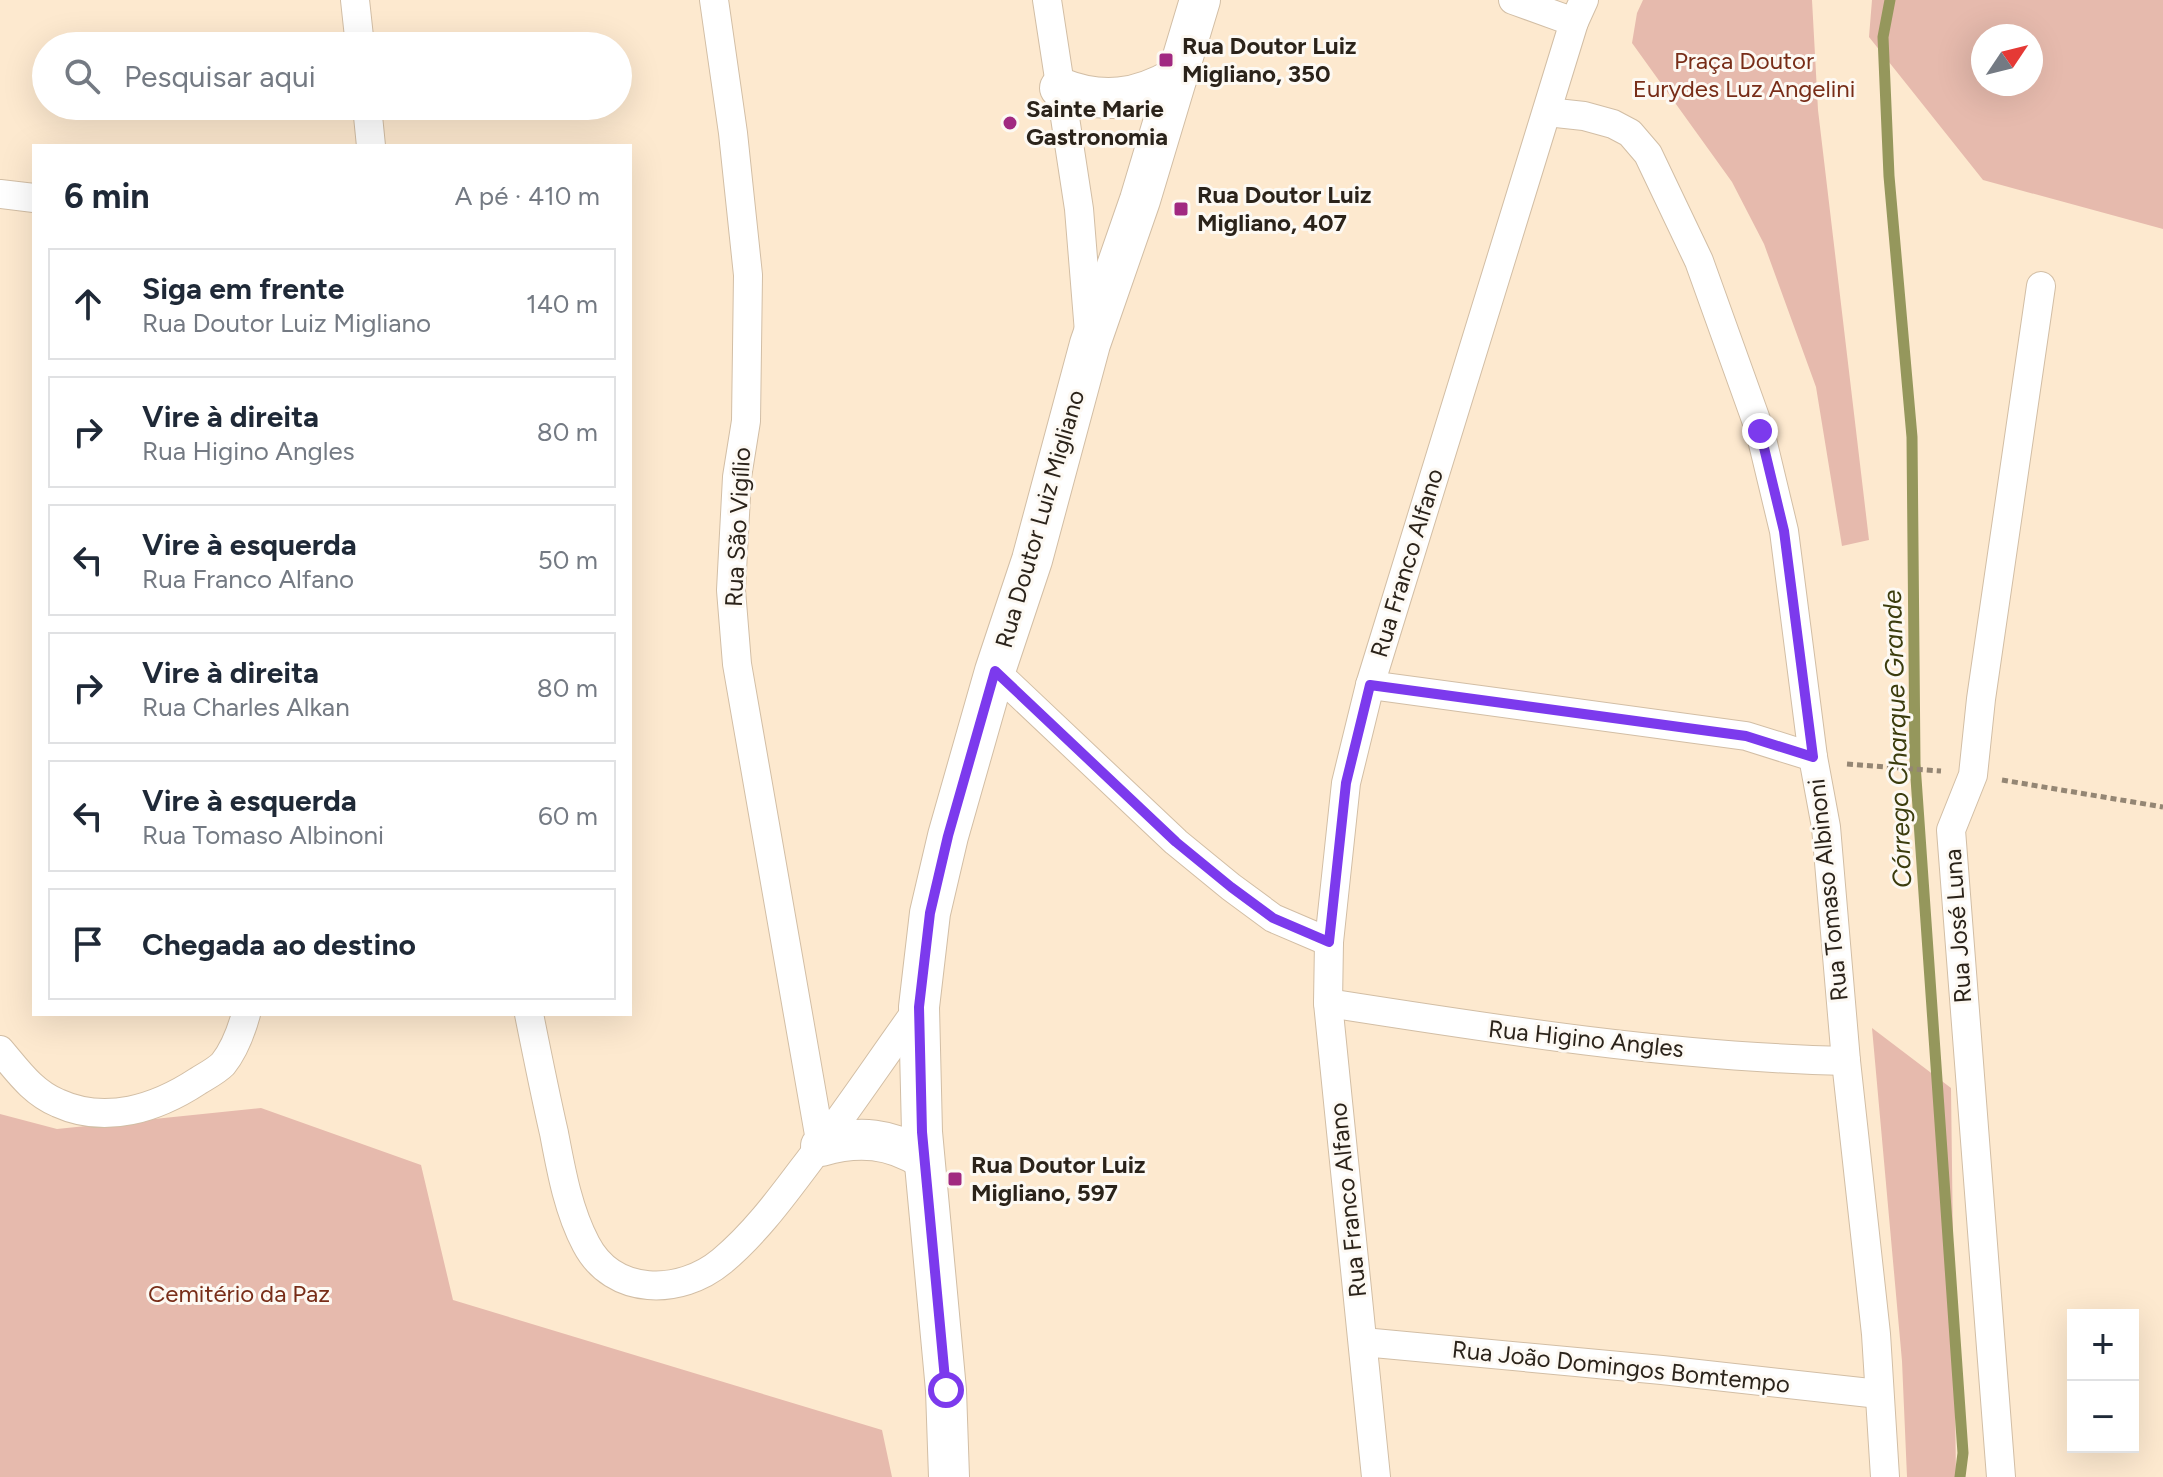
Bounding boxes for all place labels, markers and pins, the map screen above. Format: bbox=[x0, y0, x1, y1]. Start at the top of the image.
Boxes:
place label: Rua Doutor Luiz Migliano, 350 bbox=[1182, 31, 1356, 88]
marker: Rua Doutor Luiz Migliano, 350 bbox=[1157, 51, 1175, 69]
place label: Sainte Marie Gastronomia bbox=[1026, 94, 1168, 151]
marker: Sainte Marie Gastronomia bbox=[1001, 114, 1019, 132]
place label: Rua Doutor Luiz Migliano, 407 bbox=[1197, 180, 1371, 237]
marker: Rua Doutor Luiz Migliano, 407 bbox=[1172, 200, 1190, 218]
place label: Rua Doutor Luiz Migliano, 597 bbox=[971, 1150, 1145, 1207]
marker: Rua Doutor Luiz Migliano, 597 bbox=[946, 1170, 964, 1188]

